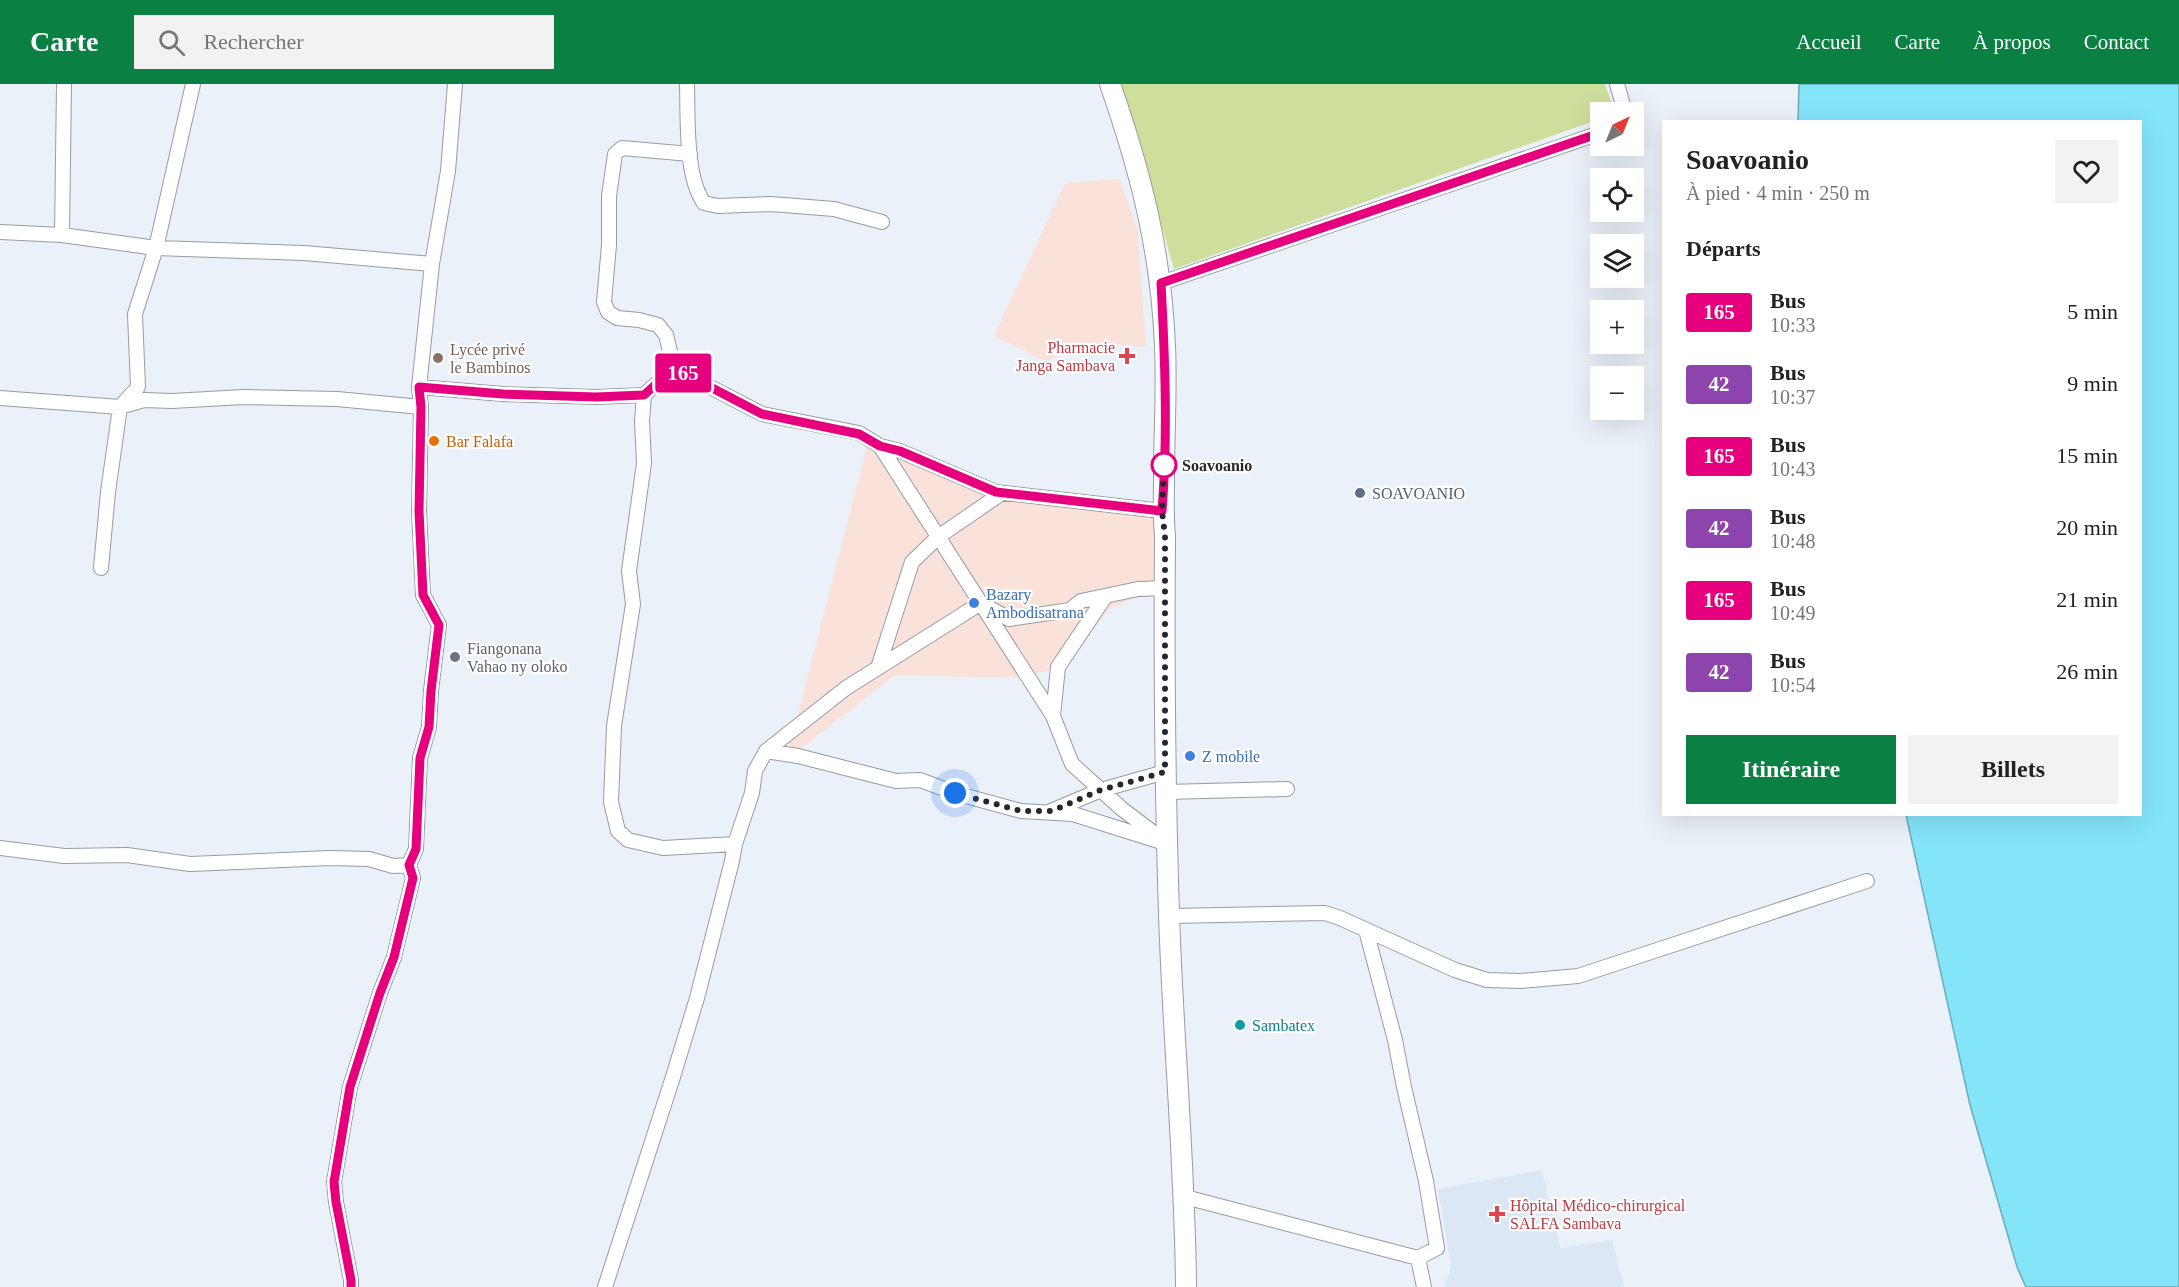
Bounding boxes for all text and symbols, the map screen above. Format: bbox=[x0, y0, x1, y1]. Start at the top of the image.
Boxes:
search box bbox=[134, 15, 554, 69]
text: Carte bbox=[30, 26, 98, 57]
icon: search bbox=[155, 26, 188, 59]
text: Rechercher bbox=[203, 29, 304, 54]
text: Accueil bbox=[1796, 30, 1862, 54]
text: Carte bbox=[1895, 30, 1940, 54]
text: À propos bbox=[1973, 30, 2051, 54]
text: Contact bbox=[2084, 30, 2149, 54]
north arrow bbox=[1590, 102, 1644, 156]
map controls bbox=[1590, 102, 1644, 420]
button: heart bbox=[2055, 140, 2118, 203]
text: Soavoanio bbox=[1686, 144, 1809, 175]
button: locate bbox=[1590, 168, 1644, 222]
text: À pied · 4 min · 250 m bbox=[1686, 182, 1870, 204]
button: layers bbox=[1590, 234, 1644, 288]
text: Départs bbox=[1686, 236, 1761, 261]
text: Bus bbox=[1770, 288, 1805, 313]
text: 5 min bbox=[2067, 299, 2118, 324]
button: + bbox=[1590, 300, 1644, 354]
text: 165 bbox=[1703, 300, 1735, 324]
text: 10:33 bbox=[1770, 314, 1816, 336]
place label: Pharmacie Janga Sambava bbox=[1016, 339, 1115, 375]
place label: Lycée privé le Bambinos bbox=[450, 341, 530, 376]
marker: Pharmacie Janga Sambava bbox=[1120, 349, 1134, 363]
marker: Lycée privé le Bambinos bbox=[431, 351, 445, 365]
line badge: 165 bbox=[648, 354, 718, 392]
text: Bus bbox=[1770, 360, 1805, 385]
text: 165 bbox=[667, 361, 699, 385]
button: − bbox=[1590, 366, 1644, 420]
text: 9 min bbox=[2067, 371, 2118, 396]
text: 42 bbox=[1709, 372, 1730, 396]
text: 10:37 bbox=[1770, 386, 1816, 408]
text: Bus bbox=[1770, 432, 1805, 457]
place label: Bar Falafa bbox=[446, 433, 513, 450]
marker: Bar Falafa bbox=[427, 434, 441, 448]
text: 15 min bbox=[2056, 443, 2118, 468]
text: 165 bbox=[1703, 444, 1735, 468]
marker: Soavoanio bbox=[1151, 452, 1177, 478]
place label: Soavoanio bbox=[1182, 457, 1252, 474]
text: 10:43 bbox=[1770, 458, 1816, 480]
place label: SOAVOANIO bbox=[1372, 485, 1465, 502]
marker: SOAVOANIO bbox=[1353, 486, 1367, 500]
text: Bus bbox=[1770, 504, 1805, 529]
text: 20 min bbox=[2056, 515, 2118, 540]
text: 42 bbox=[1709, 516, 1730, 540]
text: 10:48 bbox=[1770, 530, 1816, 552]
text: Bus bbox=[1770, 576, 1805, 601]
place label: Bazary Ambodisatrana bbox=[986, 586, 1084, 621]
text: 21 min bbox=[2056, 587, 2118, 612]
text: 165 bbox=[1703, 588, 1735, 612]
marker: Bazary Ambodisatrana bbox=[967, 596, 981, 610]
text: 10:49 bbox=[1770, 602, 1816, 624]
place label: Fiangonana Vahao ny oloko bbox=[467, 640, 567, 676]
text: Bus bbox=[1770, 648, 1805, 673]
marker: Fiangonana Vahao ny oloko bbox=[448, 650, 462, 664]
text: 26 min bbox=[2056, 659, 2118, 684]
text: 42 bbox=[1709, 660, 1730, 684]
text: 10:54 bbox=[1770, 674, 1816, 696]
button: Itinéraire bbox=[1686, 735, 1896, 804]
button: Billets bbox=[1908, 735, 2118, 804]
place label: Z mobile bbox=[1202, 748, 1260, 765]
marker: Z mobile bbox=[1183, 749, 1197, 763]
your location bbox=[940, 778, 970, 808]
place label: Sambatex bbox=[1252, 1017, 1315, 1034]
marker: Sambatex bbox=[1233, 1018, 1247, 1032]
place label: Hôpital Médico-chirurgical SALFA Sambava bbox=[1510, 1197, 1686, 1232]
marker: Hôpital Médico-chirurgical SALFA Sambava bbox=[1488, 1205, 1506, 1223]

